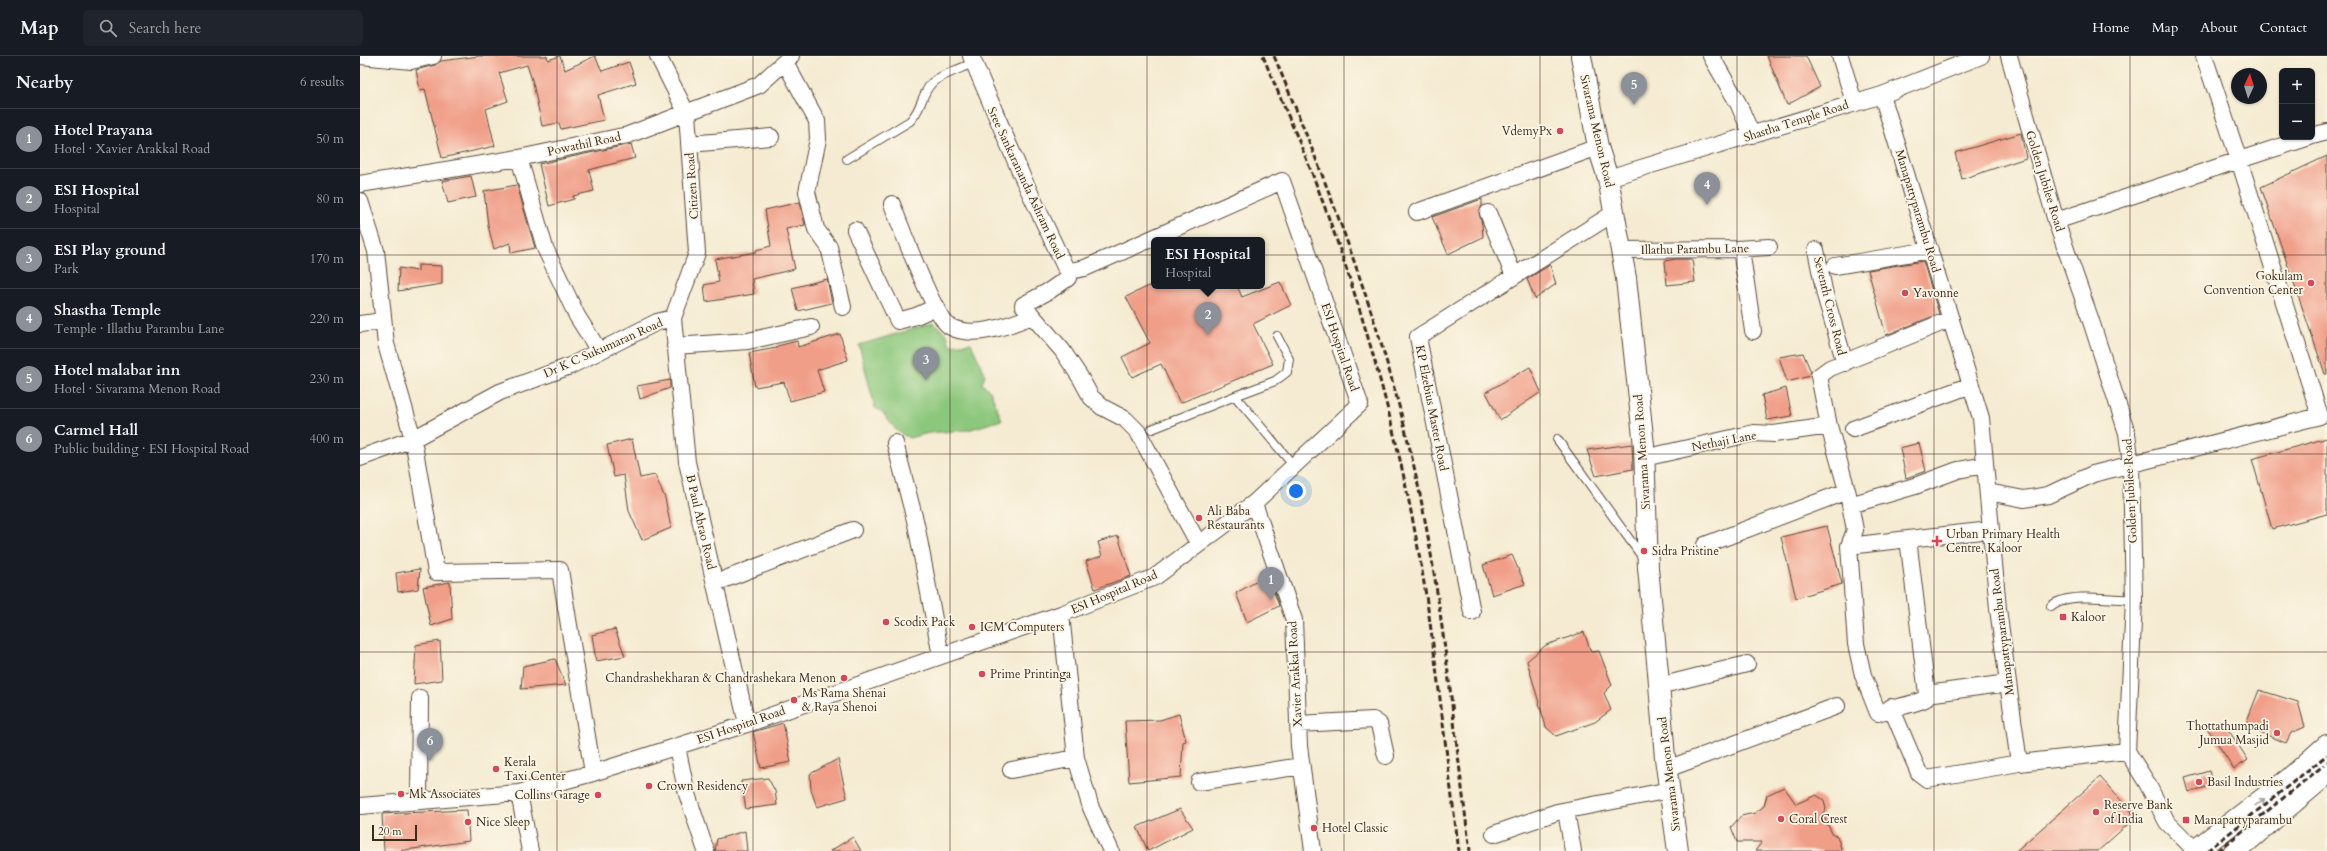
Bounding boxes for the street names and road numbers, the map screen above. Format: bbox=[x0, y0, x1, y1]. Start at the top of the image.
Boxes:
street label: Sivarama Menon Road bbox=[1576, 73, 1618, 190]
street label: Shastha Temple Road bbox=[1741, 96, 1851, 146]
street label: Sree Sankarananda Ashram Road bbox=[984, 105, 1069, 262]
street label: Powathil Road bbox=[546, 128, 623, 160]
street label: Golden Jubilee Road bbox=[2022, 128, 2068, 234]
street label: Manapattyparambu Road bbox=[1892, 148, 1945, 275]
street label: Citizen Road bbox=[682, 151, 702, 220]
street label: Illathu Parambu Lane bbox=[1641, 240, 1749, 258]
street label: Seventh Cross Road bbox=[1810, 255, 1850, 358]
street label: ESI Hospital Road bbox=[1317, 301, 1363, 394]
street label: Dr K C Sukumaran Road bbox=[541, 314, 666, 382]
street label: KP Elzebius Master Road bbox=[1412, 344, 1452, 473]
street label: Sivarama Menon Road bbox=[1630, 393, 1654, 510]
street label: Nethaji Lane bbox=[1690, 427, 1758, 455]
street label: Golden Jubilee Road bbox=[2119, 438, 2141, 544]
street label: B Paul Abrao Road bbox=[682, 473, 720, 572]
street label: ESI Hospital Road bbox=[1068, 566, 1160, 617]
street label: Manapattyparambu Road bbox=[1986, 567, 2018, 696]
street label: Xavier Arakkal Road bbox=[1284, 620, 1306, 727]
street label: ESI Hospital Road bbox=[695, 702, 788, 748]
street label: Sivarama Menon Road bbox=[1654, 715, 1684, 832]

